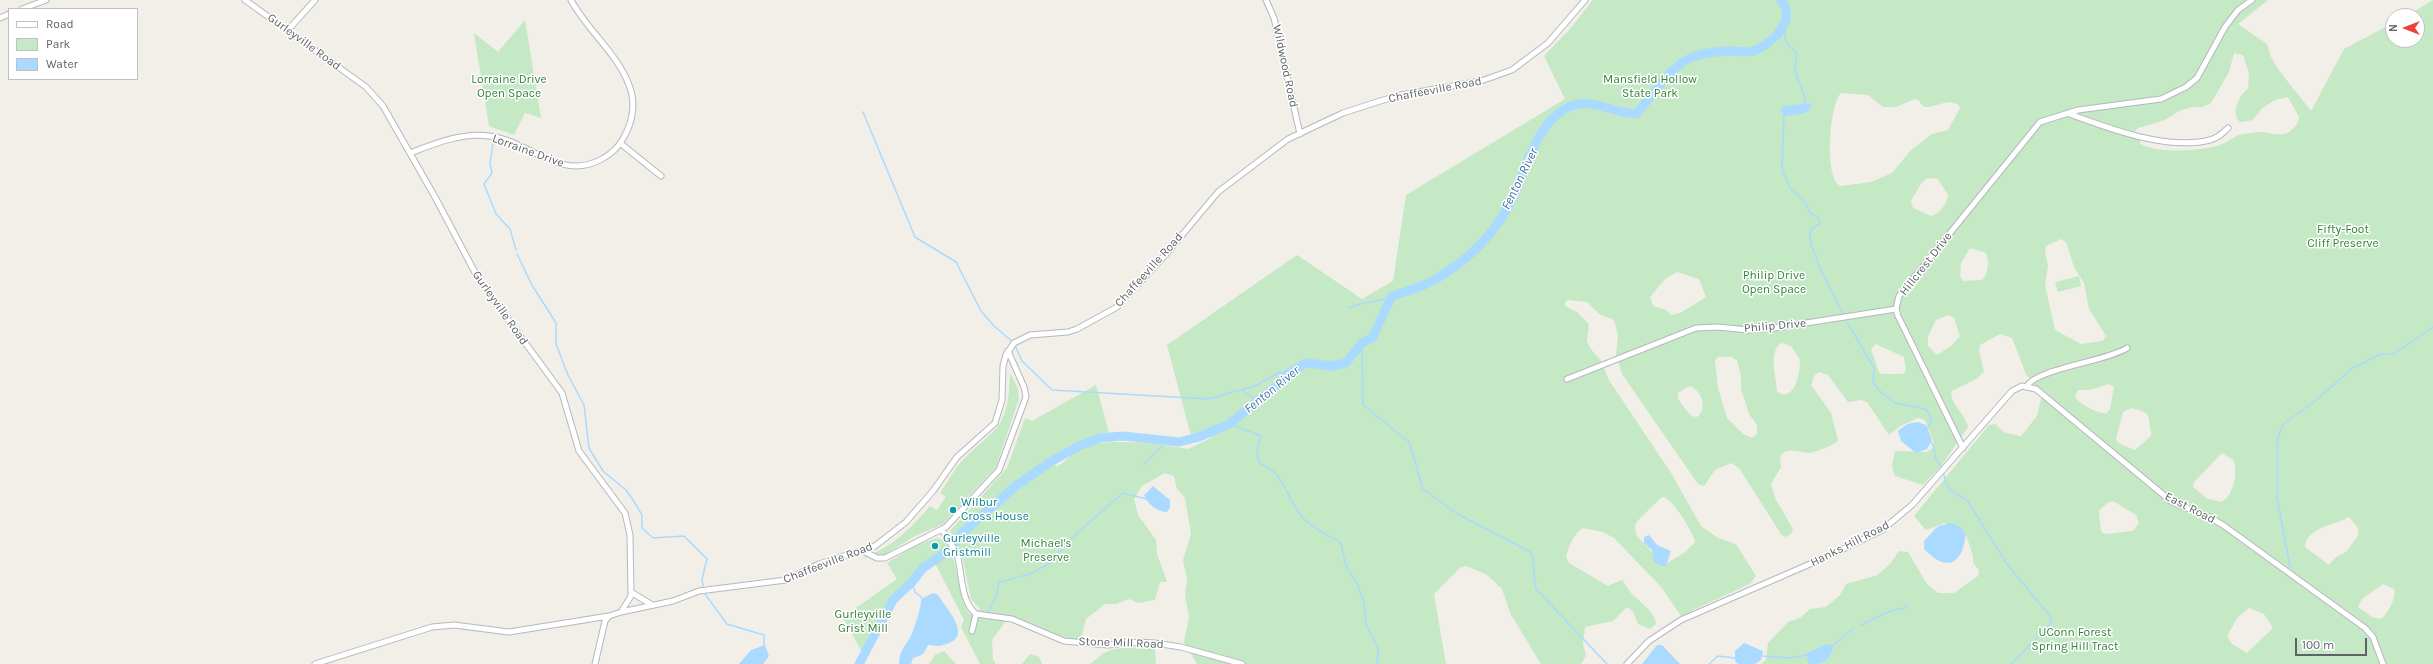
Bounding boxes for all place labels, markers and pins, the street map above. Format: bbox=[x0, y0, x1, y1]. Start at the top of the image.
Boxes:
place label: Wilbur Cross House bbox=[961, 496, 1029, 524]
marker: Wilbur Cross House bbox=[948, 505, 958, 515]
place label: Gurleyville Gristmill bbox=[943, 532, 1000, 560]
marker: Gurleyville Gristmill bbox=[930, 541, 940, 551]

